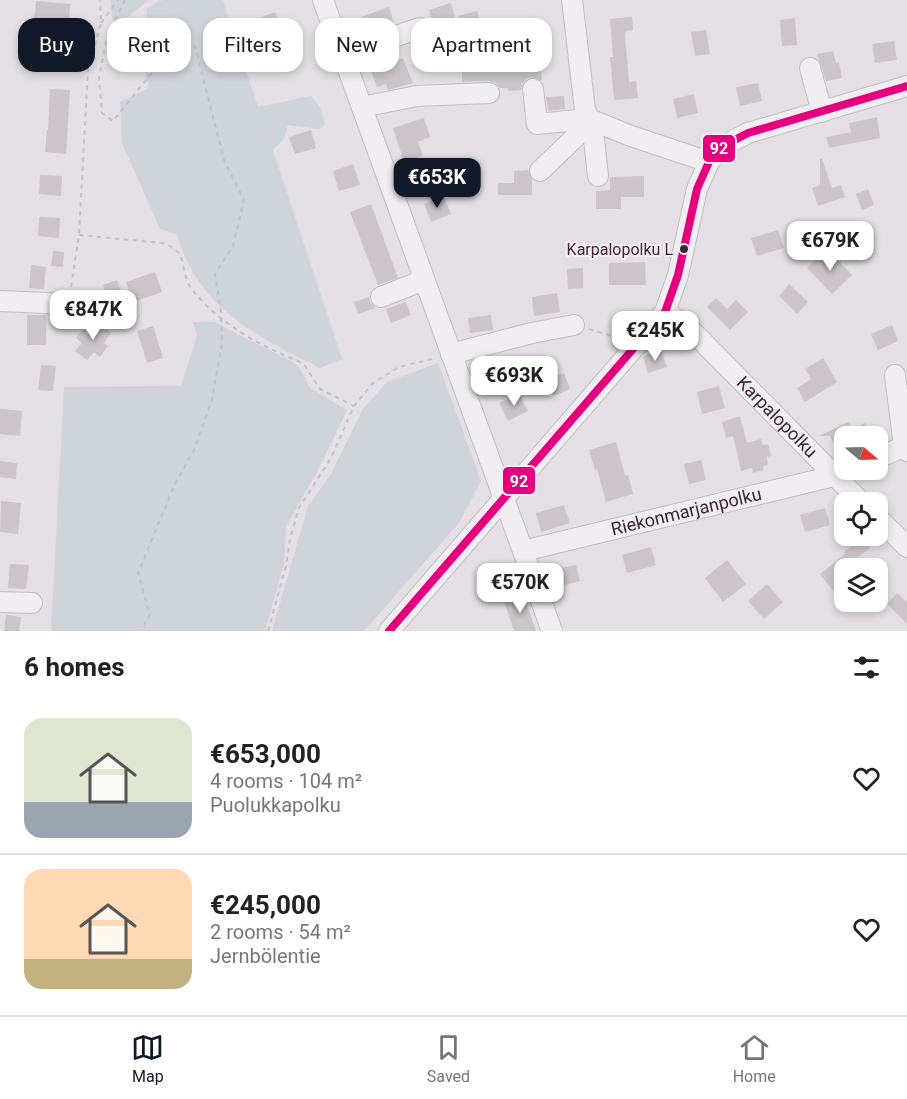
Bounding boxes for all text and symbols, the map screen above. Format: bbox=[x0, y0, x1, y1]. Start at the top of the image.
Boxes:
chip: Buy bbox=[18, 18, 95, 72]
chip: Rent bbox=[107, 18, 191, 72]
chip: Filters bbox=[203, 18, 303, 72]
chip: New bbox=[315, 18, 399, 72]
chip: Apartment bbox=[411, 18, 552, 72]
line badge: 92 bbox=[702, 134, 736, 163]
text: 92 bbox=[710, 139, 728, 158]
pin: €653K bbox=[395, 158, 479, 209]
text: €653K bbox=[408, 165, 466, 189]
pin: €679K bbox=[788, 221, 872, 272]
text: €679K bbox=[801, 228, 859, 252]
place label: Karpalopolku L bbox=[567, 240, 673, 259]
marker: Karpalopolku L bbox=[678, 243, 690, 255]
pin: €847K bbox=[51, 290, 135, 341]
text: €847K bbox=[64, 297, 122, 321]
pin: €245K bbox=[613, 311, 697, 362]
text: €245K bbox=[626, 318, 684, 342]
pin: €693K bbox=[472, 356, 556, 407]
text: €693K bbox=[485, 363, 543, 387]
street label: Karpalopolku bbox=[733, 372, 822, 462]
north arrow bbox=[834, 426, 888, 480]
map controls bbox=[834, 426, 888, 612]
line badge: 92 bbox=[502, 466, 536, 495]
text: 92 bbox=[510, 472, 528, 491]
street label: Riekonmarjanpolku bbox=[609, 483, 764, 539]
button: locate bbox=[834, 492, 888, 546]
button: layers bbox=[834, 558, 888, 612]
pin: €570K bbox=[478, 563, 562, 614]
text: €570K bbox=[491, 570, 549, 594]
icon: filters bbox=[850, 651, 883, 684]
text: 6 homes bbox=[24, 652, 125, 682]
text: €653,000 bbox=[210, 739, 321, 769]
icon: home bbox=[72, 742, 144, 814]
icon: heart bbox=[850, 762, 883, 795]
text: 4 rooms · 104 m² bbox=[210, 769, 362, 793]
text: Puolukkapolku bbox=[210, 793, 341, 817]
text: €245,000 bbox=[210, 890, 321, 920]
icon: home bbox=[72, 893, 144, 965]
icon: heart bbox=[850, 913, 883, 946]
text: 2 rooms · 54 m² bbox=[210, 920, 351, 944]
text: Jernbölentie bbox=[210, 944, 321, 968]
tab: Map bbox=[131, 1031, 164, 1086]
tab: Saved bbox=[427, 1031, 470, 1086]
tab: Home bbox=[733, 1031, 776, 1086]

